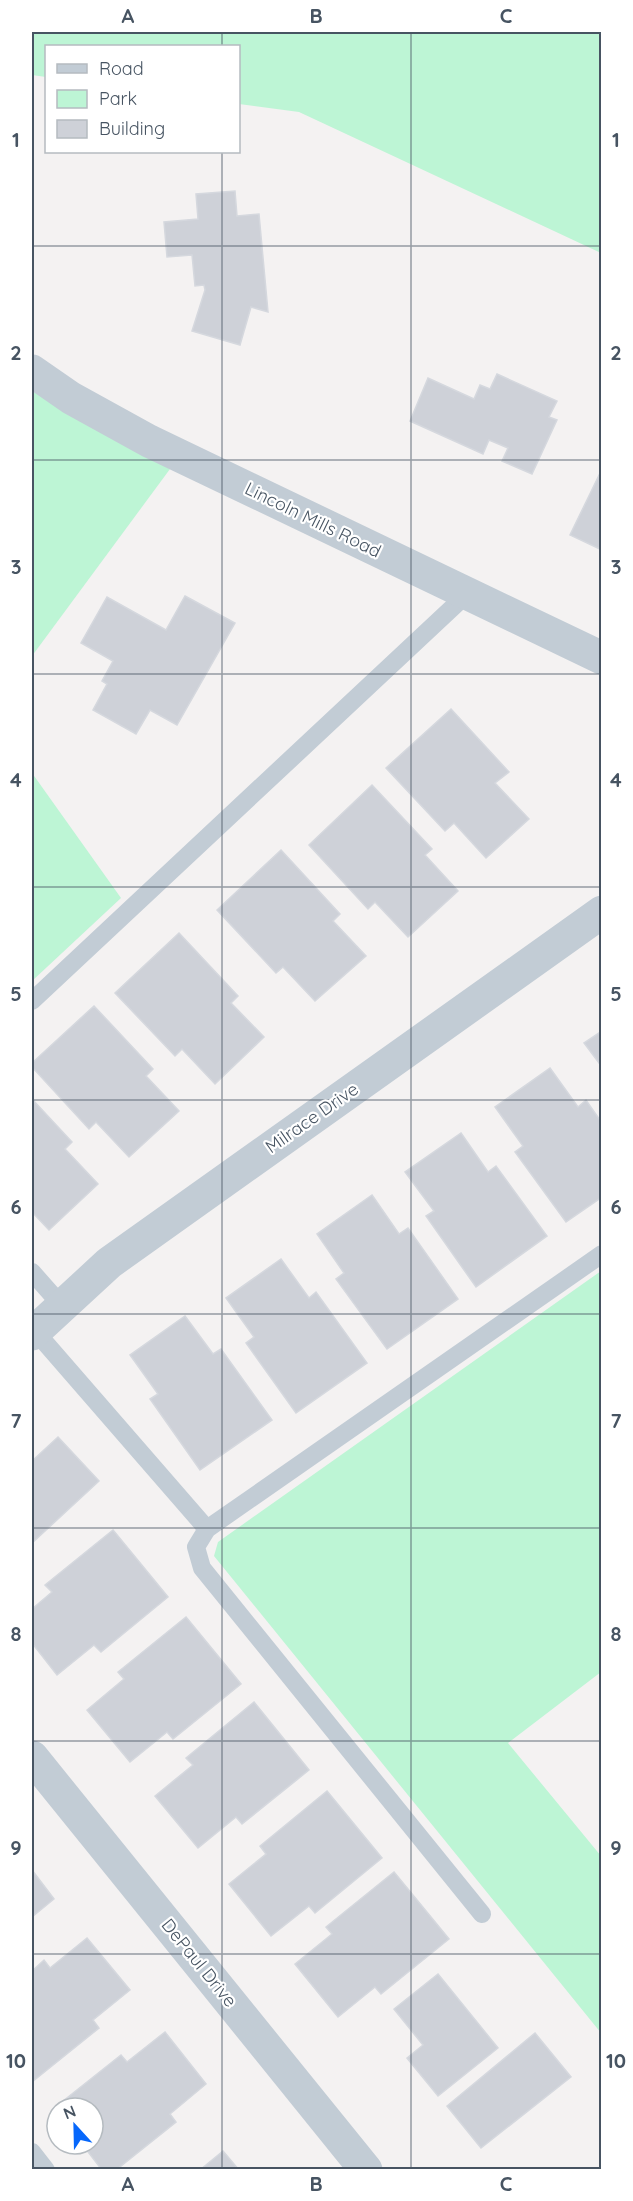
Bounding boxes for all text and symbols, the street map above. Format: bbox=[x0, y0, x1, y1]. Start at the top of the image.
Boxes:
text: A bbox=[122, 3, 135, 28]
text: B bbox=[309, 3, 323, 28]
text: C bbox=[500, 3, 513, 28]
legend bbox=[45, 45, 240, 153]
text: Road bbox=[99, 57, 144, 80]
text: Park bbox=[99, 87, 137, 110]
text: Building bbox=[99, 117, 165, 140]
text: 1 bbox=[12, 127, 20, 152]
text: 1 bbox=[612, 127, 620, 152]
text: 2 bbox=[10, 340, 22, 365]
text: 2 bbox=[610, 340, 622, 365]
street label: Lincoln Mills Road bbox=[241, 477, 385, 562]
text: 3 bbox=[11, 554, 21, 579]
text: 3 bbox=[611, 554, 621, 579]
text: 4 bbox=[10, 767, 22, 792]
text: 4 bbox=[610, 767, 622, 792]
text: 5 bbox=[10, 981, 22, 1006]
text: 5 bbox=[610, 981, 622, 1006]
street label: Milrace Drive bbox=[261, 1077, 363, 1158]
text: 6 bbox=[10, 1194, 22, 1219]
text: 6 bbox=[610, 1194, 622, 1219]
text: 7 bbox=[11, 1408, 22, 1433]
text: 7 bbox=[611, 1408, 622, 1433]
text: 8 bbox=[11, 1621, 22, 1646]
text: 8 bbox=[611, 1621, 622, 1646]
text: 9 bbox=[10, 1835, 22, 1860]
text: 9 bbox=[610, 1835, 622, 1860]
street label: DePaul Drive bbox=[157, 1914, 242, 2012]
text: 10 bbox=[6, 2048, 26, 2073]
text: 10 bbox=[606, 2048, 626, 2073]
north arrow bbox=[45, 2096, 105, 2156]
text: N bbox=[60, 2101, 79, 2124]
text: A bbox=[122, 2171, 135, 2196]
text: B bbox=[309, 2171, 323, 2196]
text: C bbox=[500, 2171, 513, 2196]

